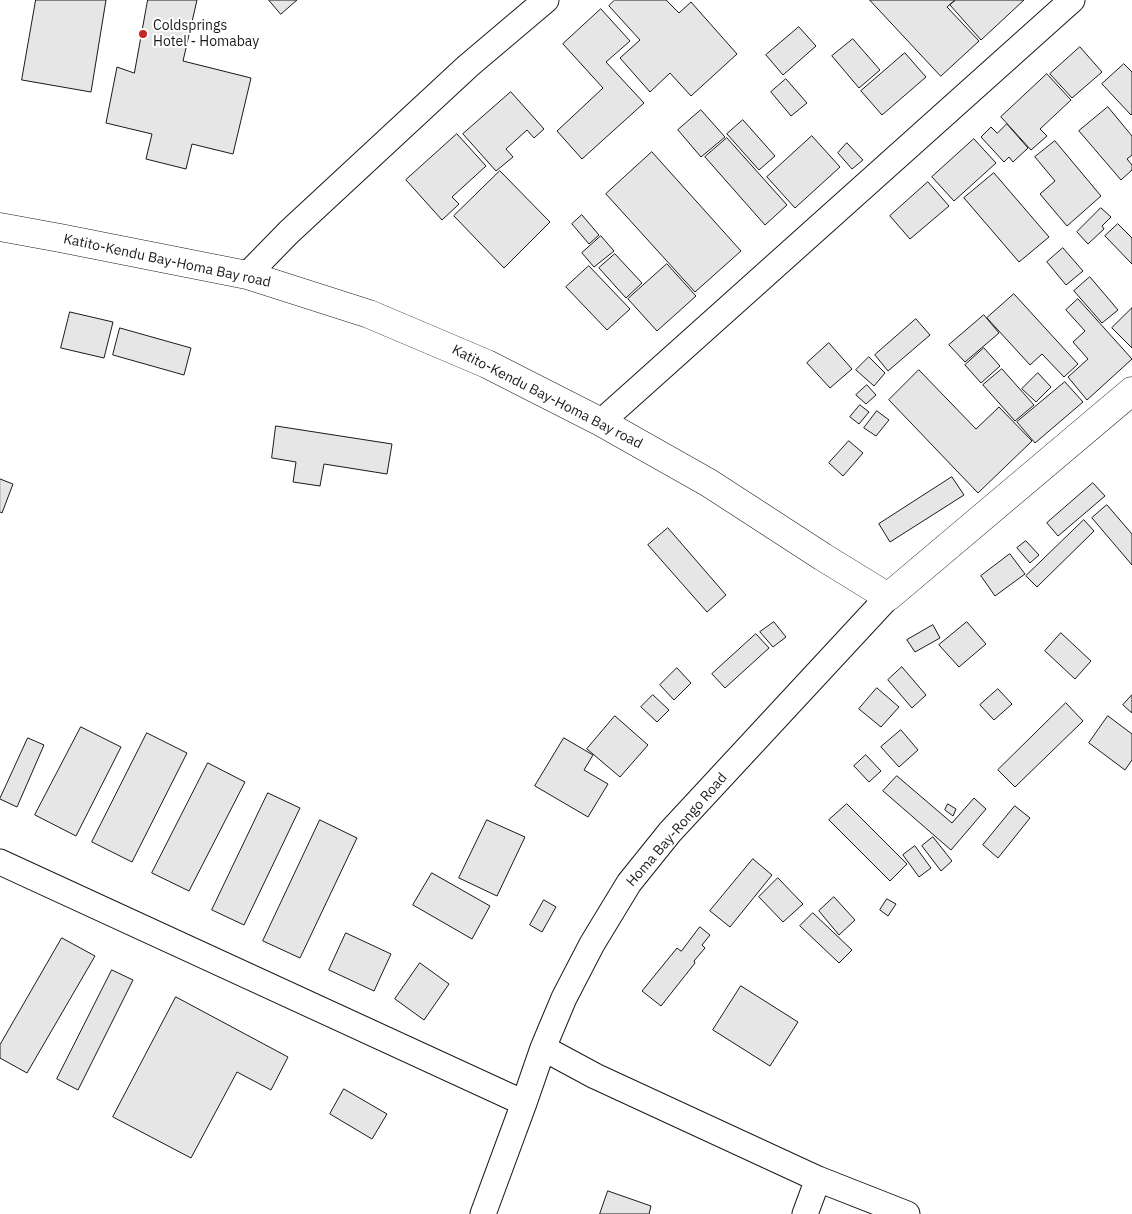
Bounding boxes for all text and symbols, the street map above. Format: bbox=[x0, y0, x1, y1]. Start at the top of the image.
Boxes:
place label: Coldsprings Hotel - Homabay bbox=[153, 18, 259, 50]
marker: Coldsprings Hotel - Homabay bbox=[137, 28, 149, 40]
street label: Katito-Kendu Bay-Homa Bay road bbox=[62, 231, 272, 291]
street label: Katito-Kendu Bay-Homa Bay road bbox=[449, 341, 645, 453]
street label: Homa Bay-Rongo Road bbox=[623, 770, 731, 890]

